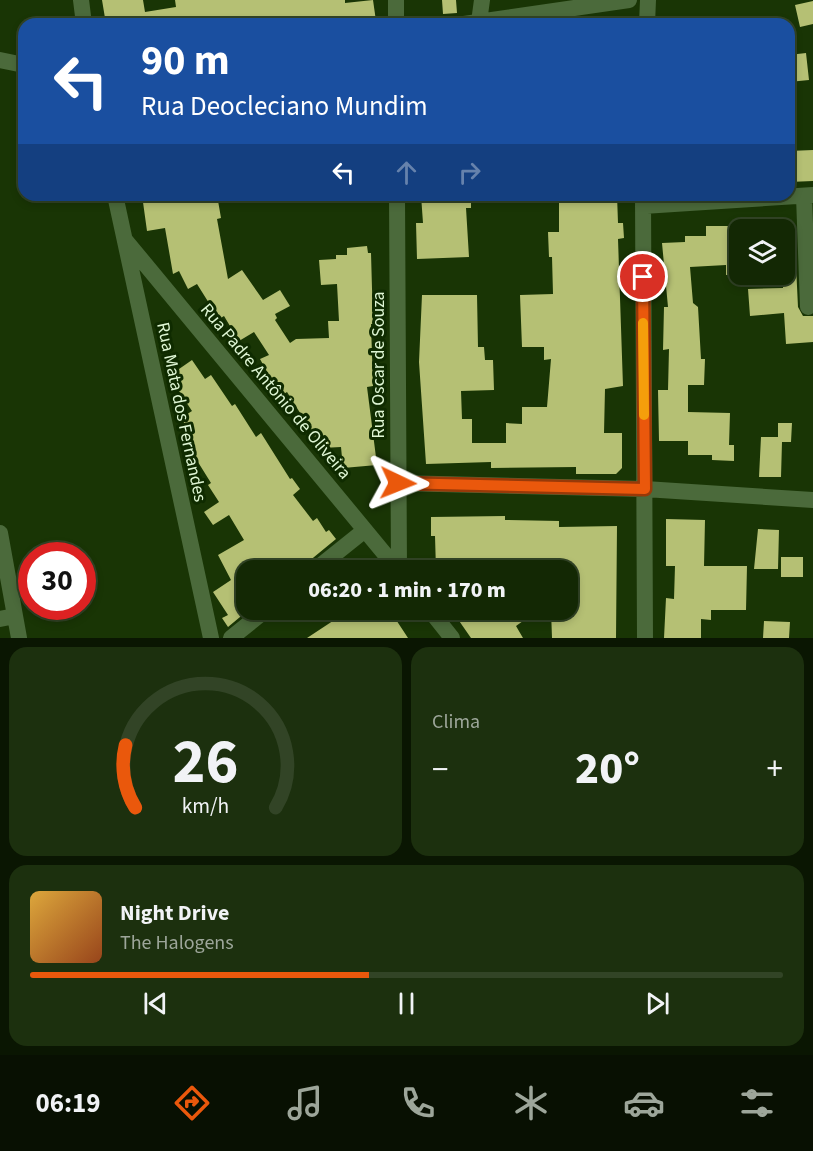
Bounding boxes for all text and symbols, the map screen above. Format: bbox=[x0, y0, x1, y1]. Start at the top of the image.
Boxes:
text: 90 m bbox=[141, 31, 230, 91]
icon: left bbox=[42, 42, 120, 120]
text: Rua Deocleciano Mundim bbox=[141, 87, 428, 126]
icon: left bbox=[327, 156, 360, 189]
icon: ahead bbox=[390, 156, 423, 189]
icon: right bbox=[453, 156, 486, 189]
map controls bbox=[729, 219, 795, 285]
button: layers bbox=[729, 219, 795, 285]
pin bbox=[617, 251, 668, 302]
icon: arrive bbox=[626, 260, 659, 293]
street label: Rua Oscar de Souza bbox=[366, 291, 391, 439]
street label: Rua Padre Antônio de Oliveira bbox=[194, 298, 357, 485]
street label: Rua Mata dos Fernandes bbox=[150, 320, 213, 504]
position arrow bbox=[366, 451, 430, 515]
speed limit sign: 30 bbox=[18, 542, 96, 620]
text: 06:20 · 1 min · 170 m bbox=[308, 574, 506, 606]
text: Clima bbox=[432, 708, 480, 736]
text: 26 bbox=[173, 718, 238, 807]
text: 20° bbox=[575, 737, 640, 801]
text: − bbox=[432, 746, 448, 793]
text: + bbox=[767, 746, 783, 793]
text: km/h bbox=[182, 792, 229, 823]
text: Night Drive bbox=[120, 897, 229, 929]
text: The Halogens bbox=[120, 929, 234, 957]
icon: previous bbox=[139, 987, 172, 1020]
icon: pause bbox=[390, 987, 423, 1020]
icon: next bbox=[641, 987, 674, 1020]
icon: directions bbox=[171, 1082, 213, 1124]
icon: music bbox=[284, 1082, 326, 1124]
icon: phone bbox=[397, 1082, 439, 1124]
icon: climate bbox=[510, 1082, 552, 1124]
icon: car bbox=[623, 1082, 665, 1124]
icon: filters bbox=[736, 1082, 778, 1124]
text: 06:19 bbox=[35, 1084, 101, 1123]

